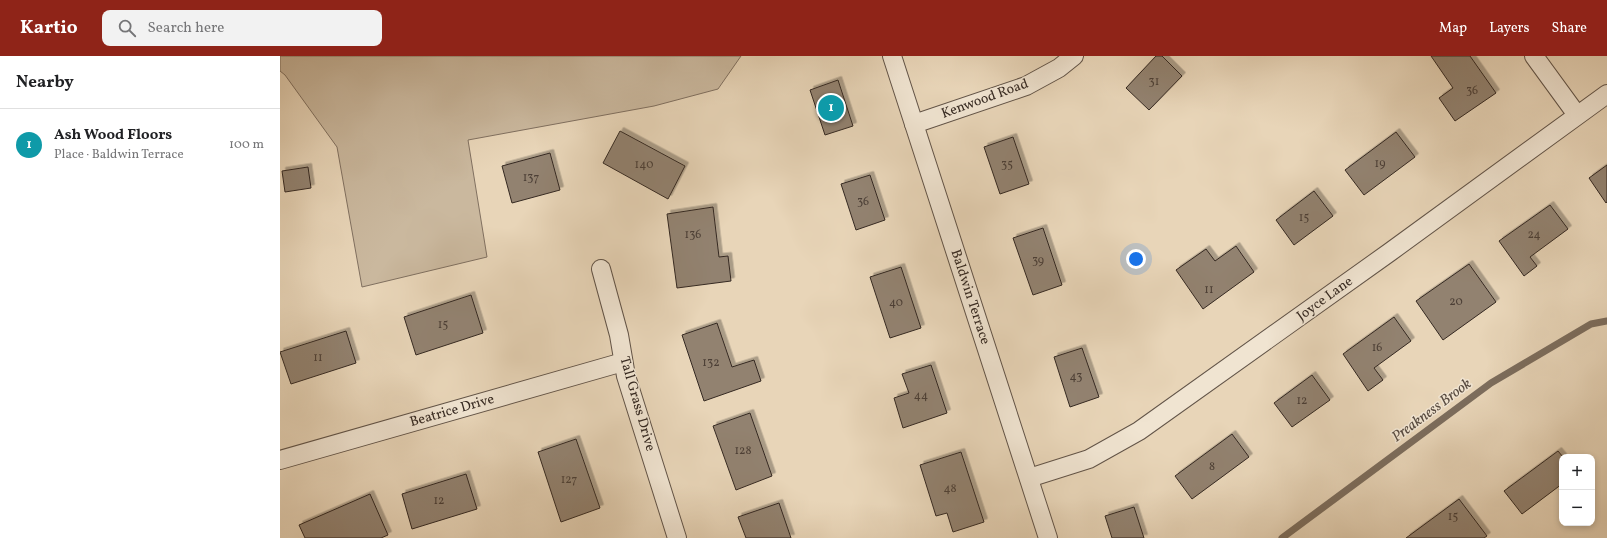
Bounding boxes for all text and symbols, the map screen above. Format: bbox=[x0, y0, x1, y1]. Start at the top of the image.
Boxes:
search box bbox=[102, 10, 382, 46]
text: Kartio bbox=[20, 15, 78, 41]
icon: search bbox=[116, 17, 138, 39]
text: Search here bbox=[148, 18, 224, 39]
text: Map bbox=[1439, 19, 1467, 38]
text: Layers bbox=[1489, 19, 1529, 38]
text: Share bbox=[1551, 19, 1587, 38]
text: Nearby bbox=[16, 71, 74, 94]
street label: Kenwood Road bbox=[939, 74, 1031, 124]
house number: 31 bbox=[1149, 74, 1159, 90]
house number: 36 bbox=[1466, 83, 1478, 99]
pin: 1 bbox=[818, 93, 844, 123]
text: Ash Wood Floors bbox=[54, 125, 172, 146]
text: 1 bbox=[26, 136, 32, 154]
text: 100 m bbox=[229, 136, 264, 154]
text: Place · Baldwin Terrace bbox=[54, 146, 184, 164]
house number: 19 bbox=[1375, 156, 1385, 172]
house number: 140 bbox=[635, 157, 653, 173]
house number: 35 bbox=[1001, 157, 1013, 173]
house number: 137 bbox=[523, 170, 539, 186]
house number: 36 bbox=[857, 194, 869, 210]
house number: 15 bbox=[1299, 210, 1309, 226]
house number: 136 bbox=[685, 227, 701, 243]
house number: 24 bbox=[1527, 227, 1541, 243]
street label: Baldwin Terrace bbox=[946, 247, 994, 347]
your location bbox=[1126, 249, 1146, 269]
house number: 39 bbox=[1032, 253, 1044, 269]
street label: Joyce Lane bbox=[1293, 272, 1357, 326]
house number: 11 bbox=[1204, 282, 1214, 298]
house number: 20 bbox=[1449, 294, 1463, 310]
house number: 40 bbox=[889, 295, 903, 311]
house number: 15 bbox=[438, 317, 448, 333]
house number: 16 bbox=[1372, 340, 1382, 356]
house number: 11 bbox=[313, 350, 323, 366]
street label: Tall Grass Drive bbox=[614, 354, 660, 454]
house number: 132 bbox=[702, 355, 720, 371]
house number: 43 bbox=[1070, 369, 1082, 385]
water label: Preakness Brook bbox=[1388, 374, 1476, 448]
house number: 44 bbox=[914, 388, 928, 404]
street label: Beatrice Drive bbox=[408, 390, 497, 432]
house number: 12 bbox=[1296, 393, 1308, 409]
house number: 128 bbox=[734, 443, 752, 459]
map controls bbox=[1559, 454, 1595, 526]
button: + bbox=[1559, 454, 1595, 490]
house number: 8 bbox=[1209, 459, 1215, 475]
house number: 127 bbox=[561, 472, 577, 488]
house number: 48 bbox=[943, 481, 957, 497]
button: − bbox=[1559, 490, 1595, 526]
house number: 12 bbox=[433, 493, 445, 509]
house number: 15 bbox=[1448, 509, 1458, 525]

